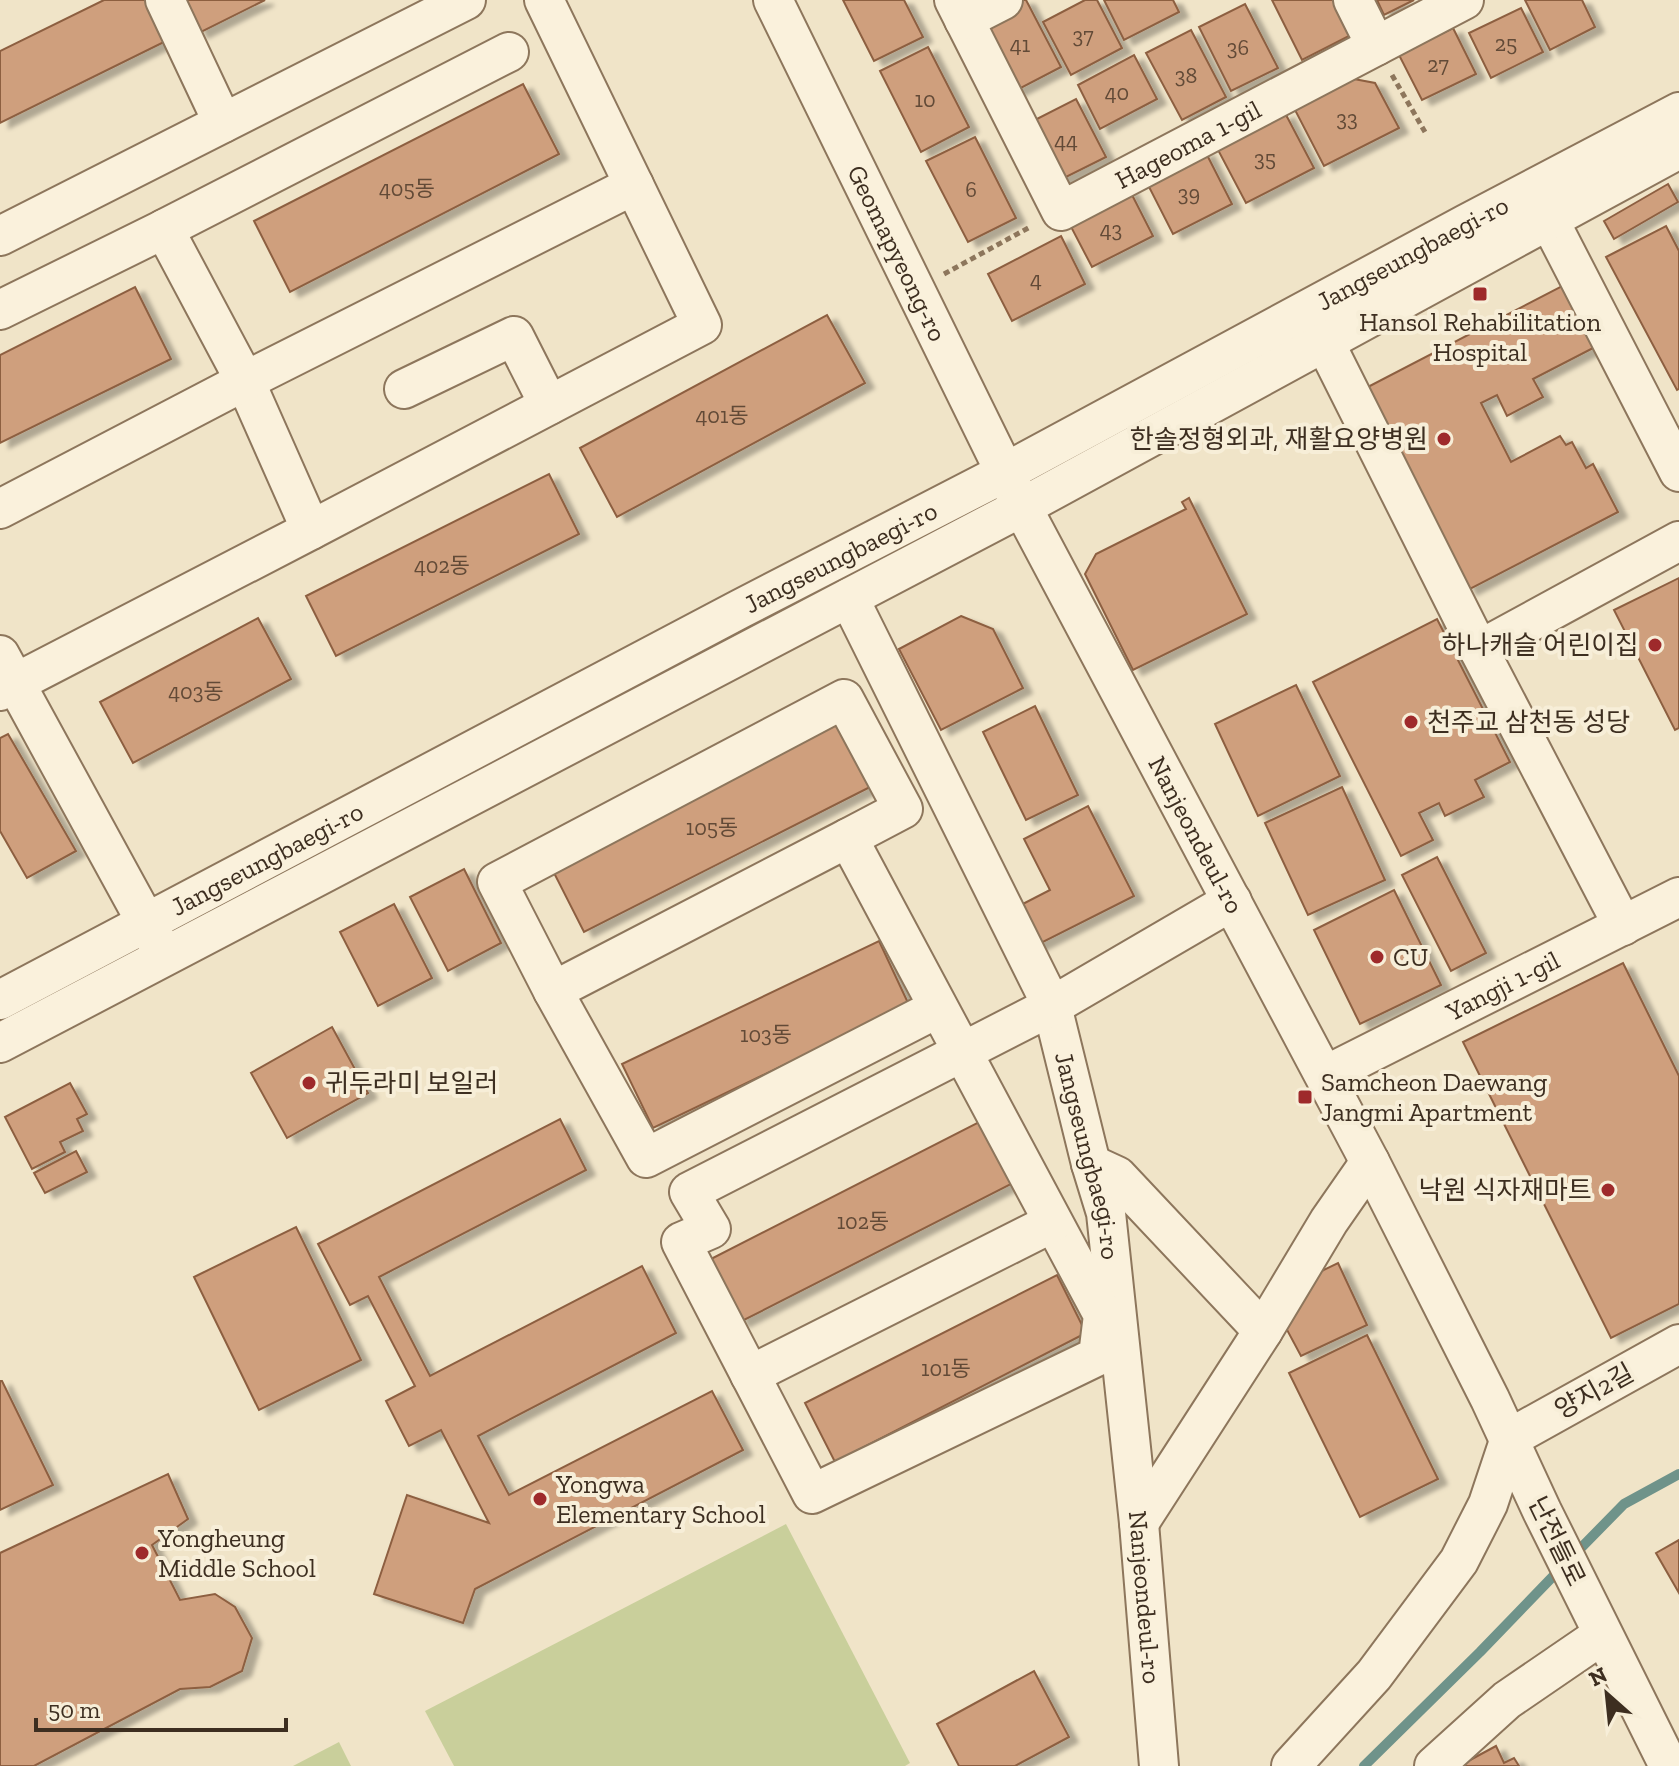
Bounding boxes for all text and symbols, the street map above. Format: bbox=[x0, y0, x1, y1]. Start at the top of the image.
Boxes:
house number: 37 bbox=[1072, 22, 1094, 49]
house number: 25 bbox=[1495, 30, 1517, 57]
house number: 41 bbox=[1010, 31, 1031, 58]
house number: 36 bbox=[1227, 34, 1249, 61]
house number: 27 bbox=[1427, 51, 1449, 78]
house number: 38 bbox=[1175, 62, 1197, 89]
house number: 40 bbox=[1105, 79, 1129, 106]
house number: 10 bbox=[914, 86, 936, 113]
street label: Hageoma 1-gil bbox=[1110, 93, 1266, 196]
house number: 33 bbox=[1336, 105, 1358, 132]
house number: 44 bbox=[1054, 127, 1078, 154]
house number: 35 bbox=[1254, 145, 1276, 172]
street label: Geomapyeong-ro bbox=[841, 160, 954, 347]
house number: 405동 bbox=[379, 175, 435, 202]
house number: 6 bbox=[965, 176, 977, 203]
house number: 39 bbox=[1178, 180, 1200, 207]
street label: Jangseungbaegi-ro bbox=[1311, 189, 1514, 317]
house number: 43 bbox=[1100, 216, 1122, 243]
house number: 4 bbox=[1030, 266, 1042, 293]
marker: Hansol Rehabilitation Hospital bbox=[1471, 285, 1489, 303]
place label: Hansol Rehabilitation Hospital bbox=[1359, 306, 1601, 368]
house number: 401동 bbox=[695, 402, 749, 429]
place label: 한솔정형외과, 재활요양병원 bbox=[1130, 423, 1428, 455]
marker: 한솔정형외과, 재활요양병원 bbox=[1435, 430, 1453, 448]
street label: Jangseungbaegi-ro bbox=[739, 494, 942, 620]
house number: 402동 bbox=[414, 552, 470, 579]
place label: 하나캐슬 어린이집 bbox=[1442, 629, 1639, 661]
marker: 하나캐슬 어린이집 bbox=[1646, 636, 1664, 654]
house number: 403동 bbox=[168, 678, 224, 705]
place label: 천주교 삼천동 성당 bbox=[1427, 706, 1630, 738]
marker: 천주교 삼천동 성당 bbox=[1402, 713, 1420, 731]
street label: Nanjeondeul-ro bbox=[1141, 751, 1251, 919]
street label: Jangseungbaegi-ro bbox=[165, 795, 369, 923]
house number: 105동 bbox=[686, 814, 738, 841]
place label: CU bbox=[1393, 941, 1428, 973]
street label: Yangji 1-gil bbox=[1440, 944, 1565, 1028]
marker: CU bbox=[1368, 948, 1386, 966]
house number: 103동 bbox=[740, 1021, 792, 1048]
street label: Jangseungbaegi-ro bbox=[1048, 1049, 1127, 1261]
place label: Samcheon Daewang Jangmi Apartment bbox=[1321, 1066, 1547, 1128]
place label: 귀두라미 보일러 bbox=[325, 1067, 498, 1099]
marker: 귀두라미 보일러 bbox=[300, 1074, 318, 1092]
marker: Samcheon Daewang Jangmi Apartment bbox=[1296, 1088, 1314, 1106]
place label: 낙원 식자재마트 bbox=[1419, 1174, 1592, 1206]
marker: 낙원 식자재마트 bbox=[1599, 1181, 1617, 1199]
house number: 102동 bbox=[837, 1208, 889, 1235]
house number: 101동 bbox=[921, 1355, 971, 1382]
street label: 양지2길 bbox=[1549, 1356, 1639, 1426]
place label: Yongwa Elementary School bbox=[555, 1468, 766, 1530]
marker: Yongwa Elementary School bbox=[531, 1490, 549, 1508]
street label: 난전들로 bbox=[1522, 1491, 1592, 1591]
street label: Nanjeondeul-ro bbox=[1122, 1509, 1168, 1685]
place label: Yongheung Middle School bbox=[157, 1522, 316, 1584]
marker: Yongheung Middle School bbox=[133, 1544, 151, 1562]
north arrow bbox=[1567, 1654, 1647, 1734]
text: N bbox=[1585, 1661, 1612, 1692]
scale bar bbox=[36, 1682, 286, 1732]
text: 50 m bbox=[48, 1695, 101, 1724]

